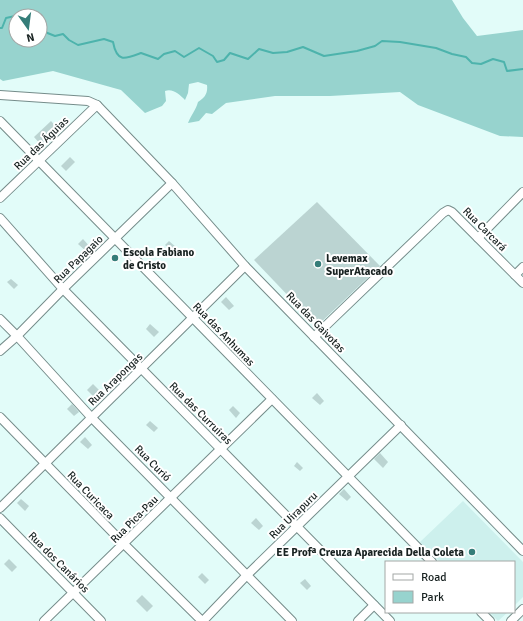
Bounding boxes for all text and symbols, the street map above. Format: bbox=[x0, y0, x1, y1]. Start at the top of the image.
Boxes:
north arrow bbox=[8, 8, 48, 48]
text: N bbox=[25, 30, 36, 44]
street label: Rua das Águias bbox=[11, 113, 71, 173]
street label: Rua Carcará bbox=[460, 205, 510, 254]
street label: Rua Papagaio bbox=[51, 232, 106, 286]
place label: Escola Fabiano de Cristo bbox=[123, 246, 195, 272]
place label: Levemax SuperAtacado bbox=[326, 252, 393, 278]
marker: Escola Fabiano de Cristo bbox=[110, 253, 120, 263]
marker: Levemax SuperAtacado bbox=[313, 259, 323, 269]
street label: Rua das Gaivotas bbox=[283, 289, 348, 356]
street label: Rua das Anhumas bbox=[190, 300, 257, 369]
street label: Rua Arapongas bbox=[86, 350, 145, 408]
street label: Rua das Curruiras bbox=[167, 379, 235, 447]
street label: Rua Curió bbox=[132, 443, 174, 484]
street label: Rua Curicaca bbox=[65, 469, 117, 522]
street label: Rua Uirapuru bbox=[266, 489, 320, 542]
street label: Rua Pica-Pau bbox=[108, 493, 161, 546]
street label: Rua dos Canários bbox=[26, 529, 92, 596]
place label: EE Profª Creuza Aparecida Della Coleta bbox=[276, 546, 464, 559]
marker: EE Profª Creuza Aparecida Della Coleta bbox=[467, 547, 477, 557]
legend bbox=[385, 561, 515, 613]
text: Road bbox=[421, 570, 447, 585]
text: Park bbox=[421, 590, 444, 605]

